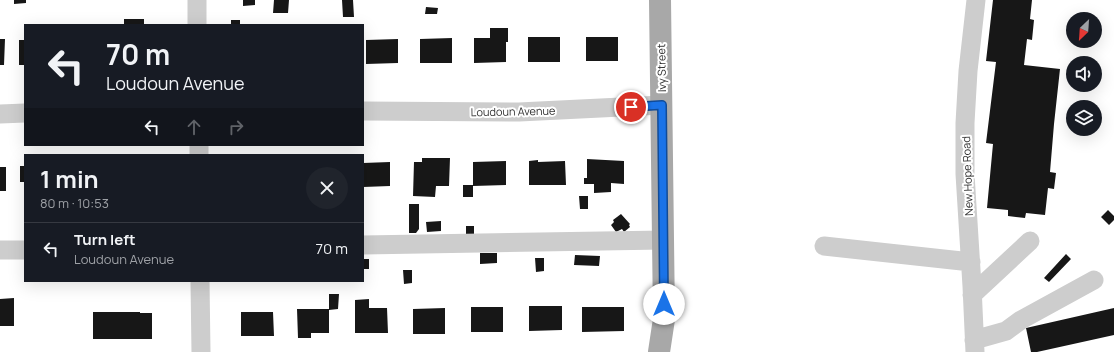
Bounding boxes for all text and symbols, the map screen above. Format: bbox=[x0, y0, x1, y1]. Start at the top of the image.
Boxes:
north arrow bbox=[1066, 12, 1102, 48]
map controls bbox=[1066, 12, 1102, 136]
text: 70 m bbox=[106, 35, 170, 73]
icon: left bbox=[40, 40, 92, 92]
street label: Ivy Street bbox=[653, 44, 669, 92]
button: sound bbox=[1066, 56, 1102, 92]
text: Loudoun Avenue bbox=[106, 71, 244, 95]
pin bbox=[614, 90, 648, 124]
icon: arrive bbox=[620, 96, 642, 118]
button: layers bbox=[1066, 100, 1102, 136]
street label: Loudoun Avenue bbox=[471, 103, 556, 119]
icon: left bbox=[141, 116, 163, 138]
icon: ahead bbox=[183, 116, 205, 138]
icon: right bbox=[225, 116, 247, 138]
street label: New Hope Road bbox=[958, 136, 976, 216]
text: 1 min bbox=[40, 162, 99, 195]
button: close bbox=[306, 167, 348, 209]
text: 80 m · 10:53 bbox=[40, 194, 109, 212]
text: Turn left bbox=[74, 229, 136, 250]
icon: left bbox=[40, 238, 62, 260]
text: 70 m bbox=[316, 238, 348, 259]
text: Loudoun Avenue bbox=[74, 250, 174, 268]
position arrow bbox=[643, 283, 685, 325]

